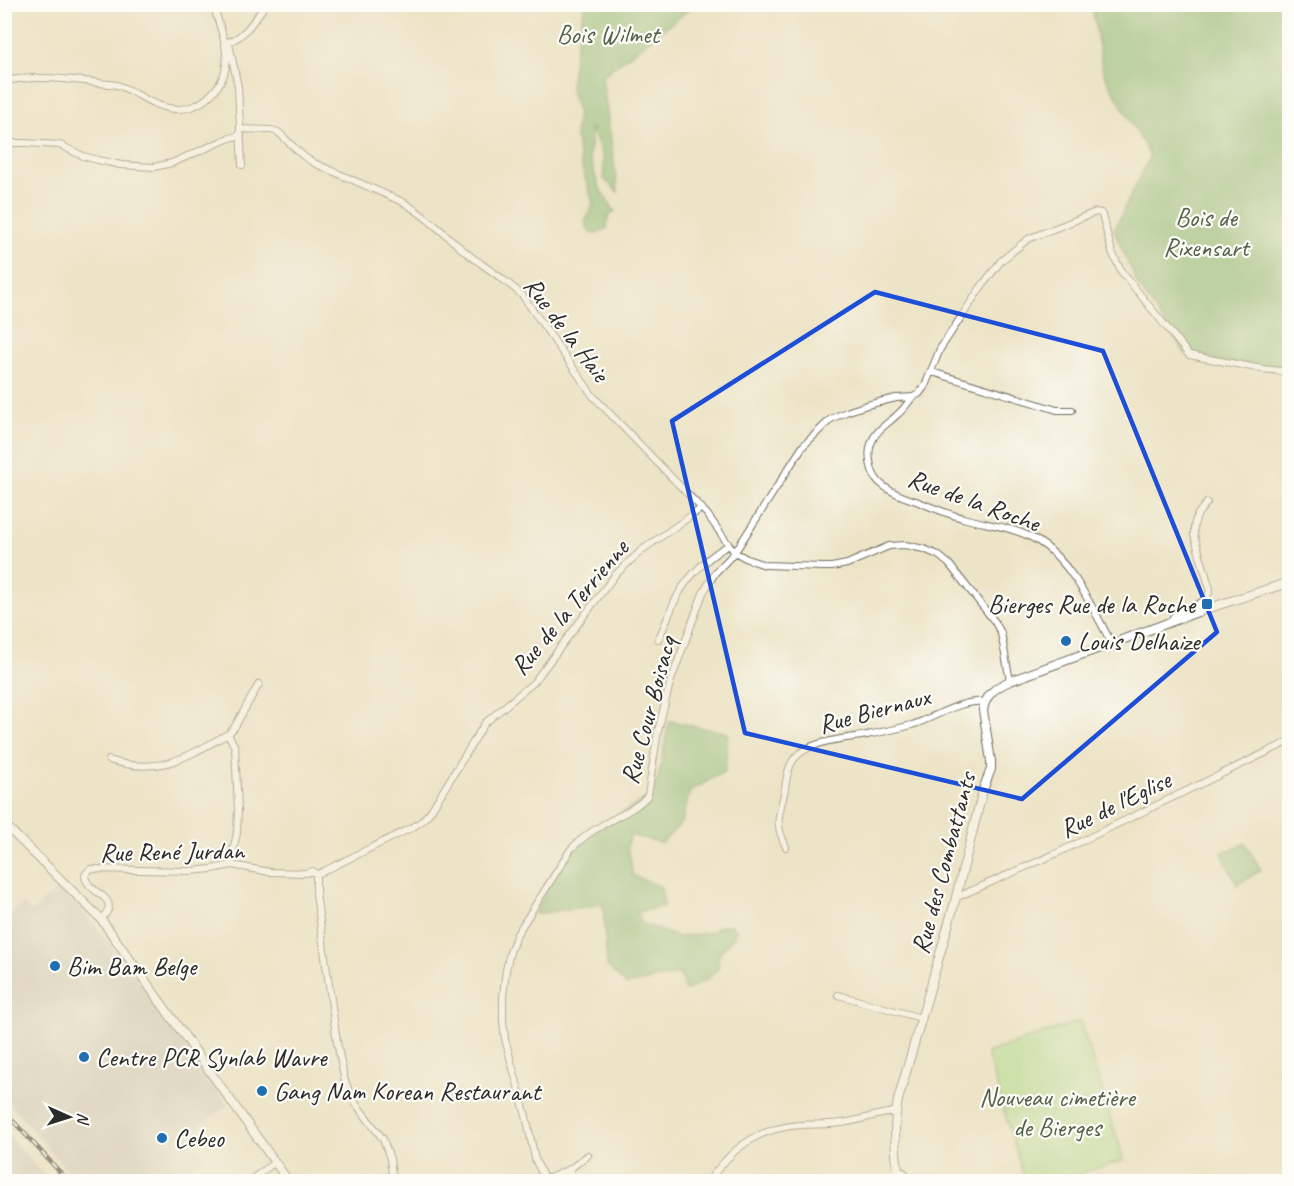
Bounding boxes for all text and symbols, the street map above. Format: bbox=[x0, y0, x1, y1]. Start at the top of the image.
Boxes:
park label: Bois Wilmet bbox=[557, 18, 662, 51]
park label: Bois de Rixensart bbox=[1163, 201, 1251, 264]
street label: Rue de la Haie bbox=[516, 270, 618, 390]
street label: Rue de la Roche bbox=[904, 461, 1046, 540]
street label: Rue de la Terrienne bbox=[503, 531, 637, 682]
place label: Bierges Rue de la Roche bbox=[988, 588, 1197, 621]
marker: Bierges Rue de la Roche bbox=[1200, 597, 1214, 611]
place label: Louis Delhaize bbox=[1078, 625, 1202, 658]
street label: Rue Cour Boisacq bbox=[613, 631, 684, 788]
marker: Louis Delhaize bbox=[1059, 634, 1073, 648]
street label: Rue Biernaux bbox=[815, 679, 936, 741]
street label: Rue de l'Eglise bbox=[1054, 763, 1178, 845]
street label: Rue des Combattants bbox=[903, 767, 984, 957]
street label: Rue René Jurdan bbox=[100, 834, 246, 869]
place label: Bim Bam Belge bbox=[67, 950, 199, 983]
marker: Bim Bam Belge bbox=[48, 959, 62, 973]
place label: Centre PCR Synlab Wavre bbox=[96, 1041, 328, 1074]
marker: Centre PCR Synlab Wavre bbox=[77, 1050, 91, 1064]
place label: Gang Nam Korean Restaurant bbox=[274, 1075, 543, 1108]
park label: Nouveau cimetière de Bierges bbox=[979, 1081, 1137, 1144]
marker: Gang Nam Korean Restaurant bbox=[255, 1084, 269, 1098]
north arrow bbox=[39, 1087, 99, 1147]
text: N bbox=[73, 1112, 93, 1126]
place label: Cebeo bbox=[174, 1122, 225, 1155]
marker: Cebeo bbox=[155, 1131, 169, 1145]

